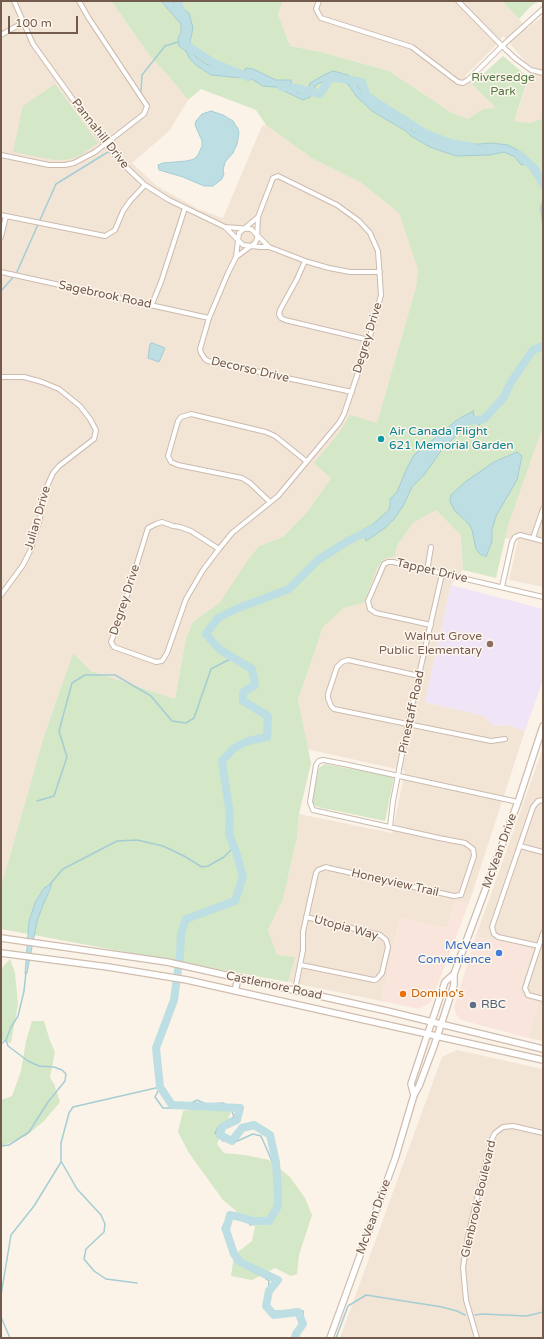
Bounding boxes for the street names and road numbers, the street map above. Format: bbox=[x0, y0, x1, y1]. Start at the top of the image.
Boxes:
street label: Pannahill Drive bbox=[68, 96, 132, 172]
street label: Sagebrook Road bbox=[57, 278, 153, 312]
street label: Degrey Drive bbox=[350, 301, 386, 375]
street label: Decorso Drive bbox=[210, 354, 290, 386]
street label: Julian Drive bbox=[22, 484, 54, 552]
street label: Tappet Drive bbox=[395, 556, 469, 586]
street label: Degrey Drive bbox=[107, 563, 143, 637]
street label: Pinestaff Road bbox=[396, 669, 428, 755]
street label: McVean Drive bbox=[480, 812, 520, 890]
street label: Honeyview Trail bbox=[350, 866, 440, 900]
street label: Utopia Way bbox=[312, 913, 380, 943]
street label: Castlemore Road bbox=[225, 969, 323, 1003]
street label: Glenbrook Boulevard bbox=[458, 1139, 500, 1259]
street label: McVean Drive bbox=[354, 1178, 394, 1256]

